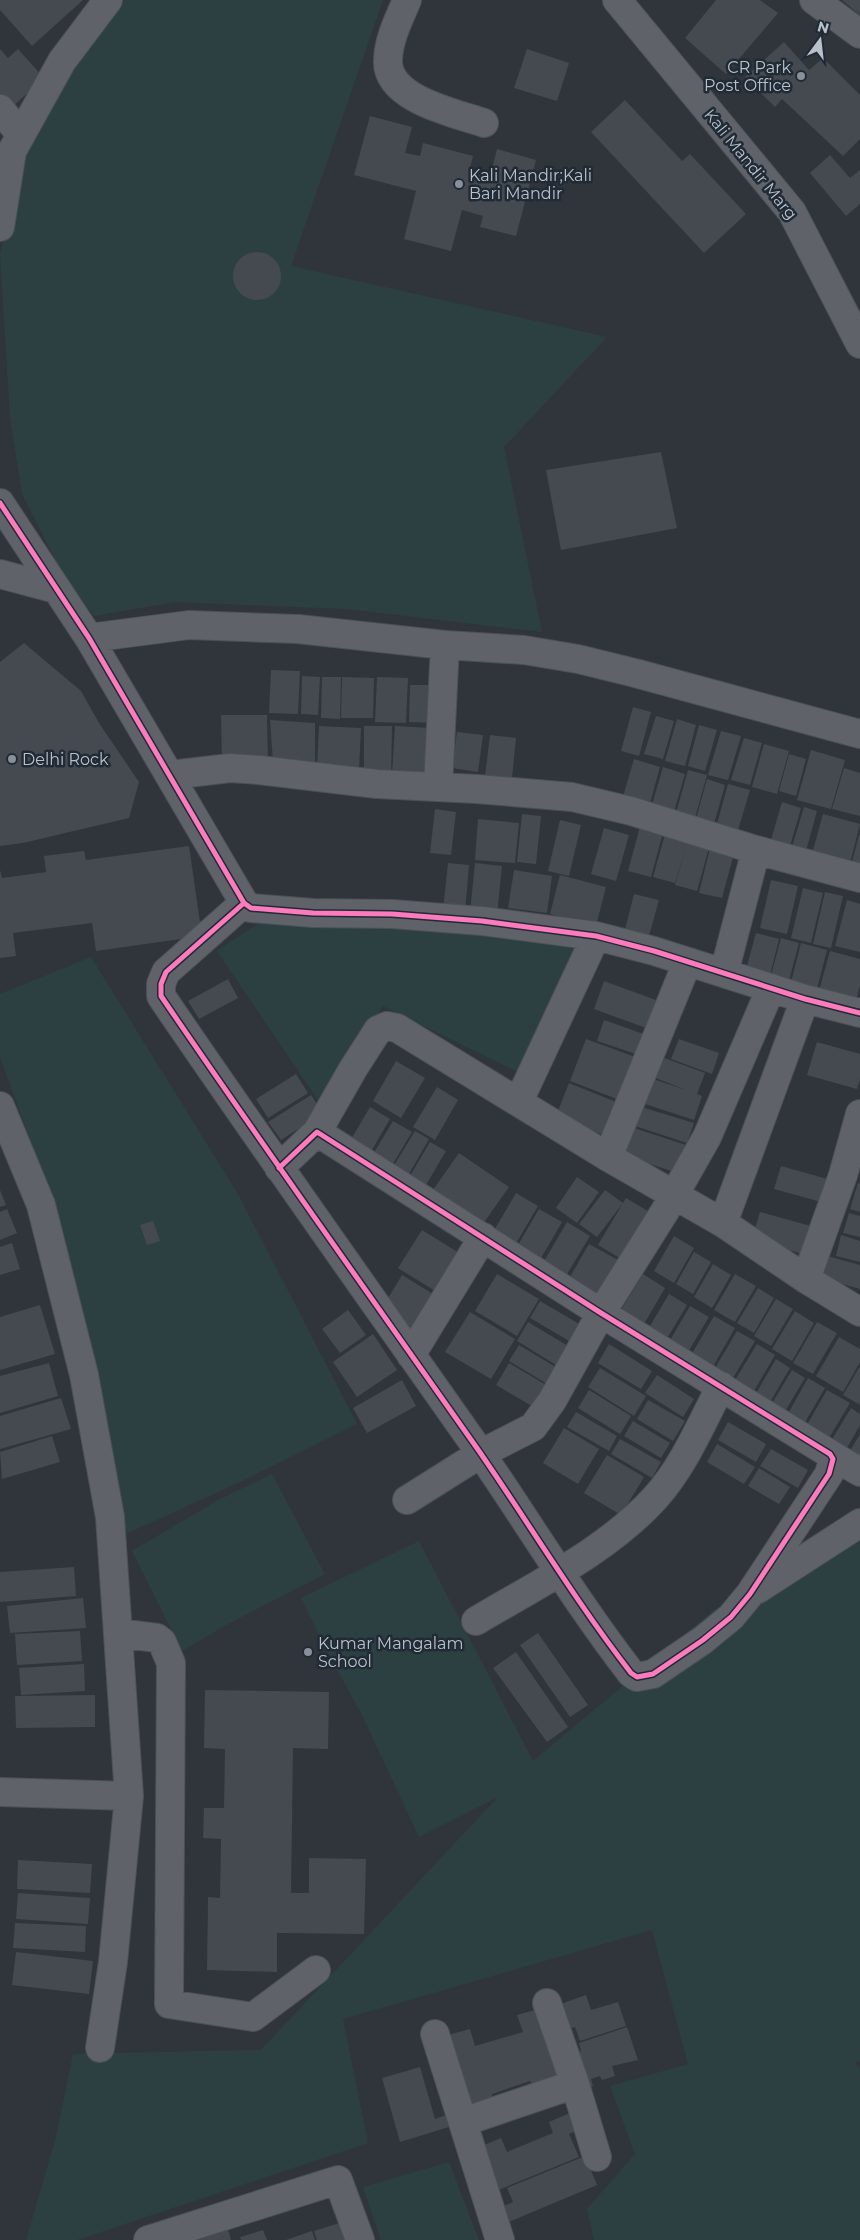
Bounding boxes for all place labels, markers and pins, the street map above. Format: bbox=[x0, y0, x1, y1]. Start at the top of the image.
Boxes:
place label: CR Park Post Office bbox=[704, 58, 791, 95]
marker: CR Park Post Office bbox=[795, 70, 807, 82]
place label: Kali Mandir;Kali Bari Mandir bbox=[469, 166, 592, 203]
marker: Kali Mandir;Kali Bari Mandir bbox=[453, 178, 465, 190]
place label: Delhi Rock bbox=[22, 750, 109, 769]
marker: Delhi Rock bbox=[6, 753, 18, 765]
place label: Kumar Mangalam School bbox=[318, 1634, 464, 1671]
marker: Kumar Mangalam School bbox=[302, 1646, 314, 1658]

